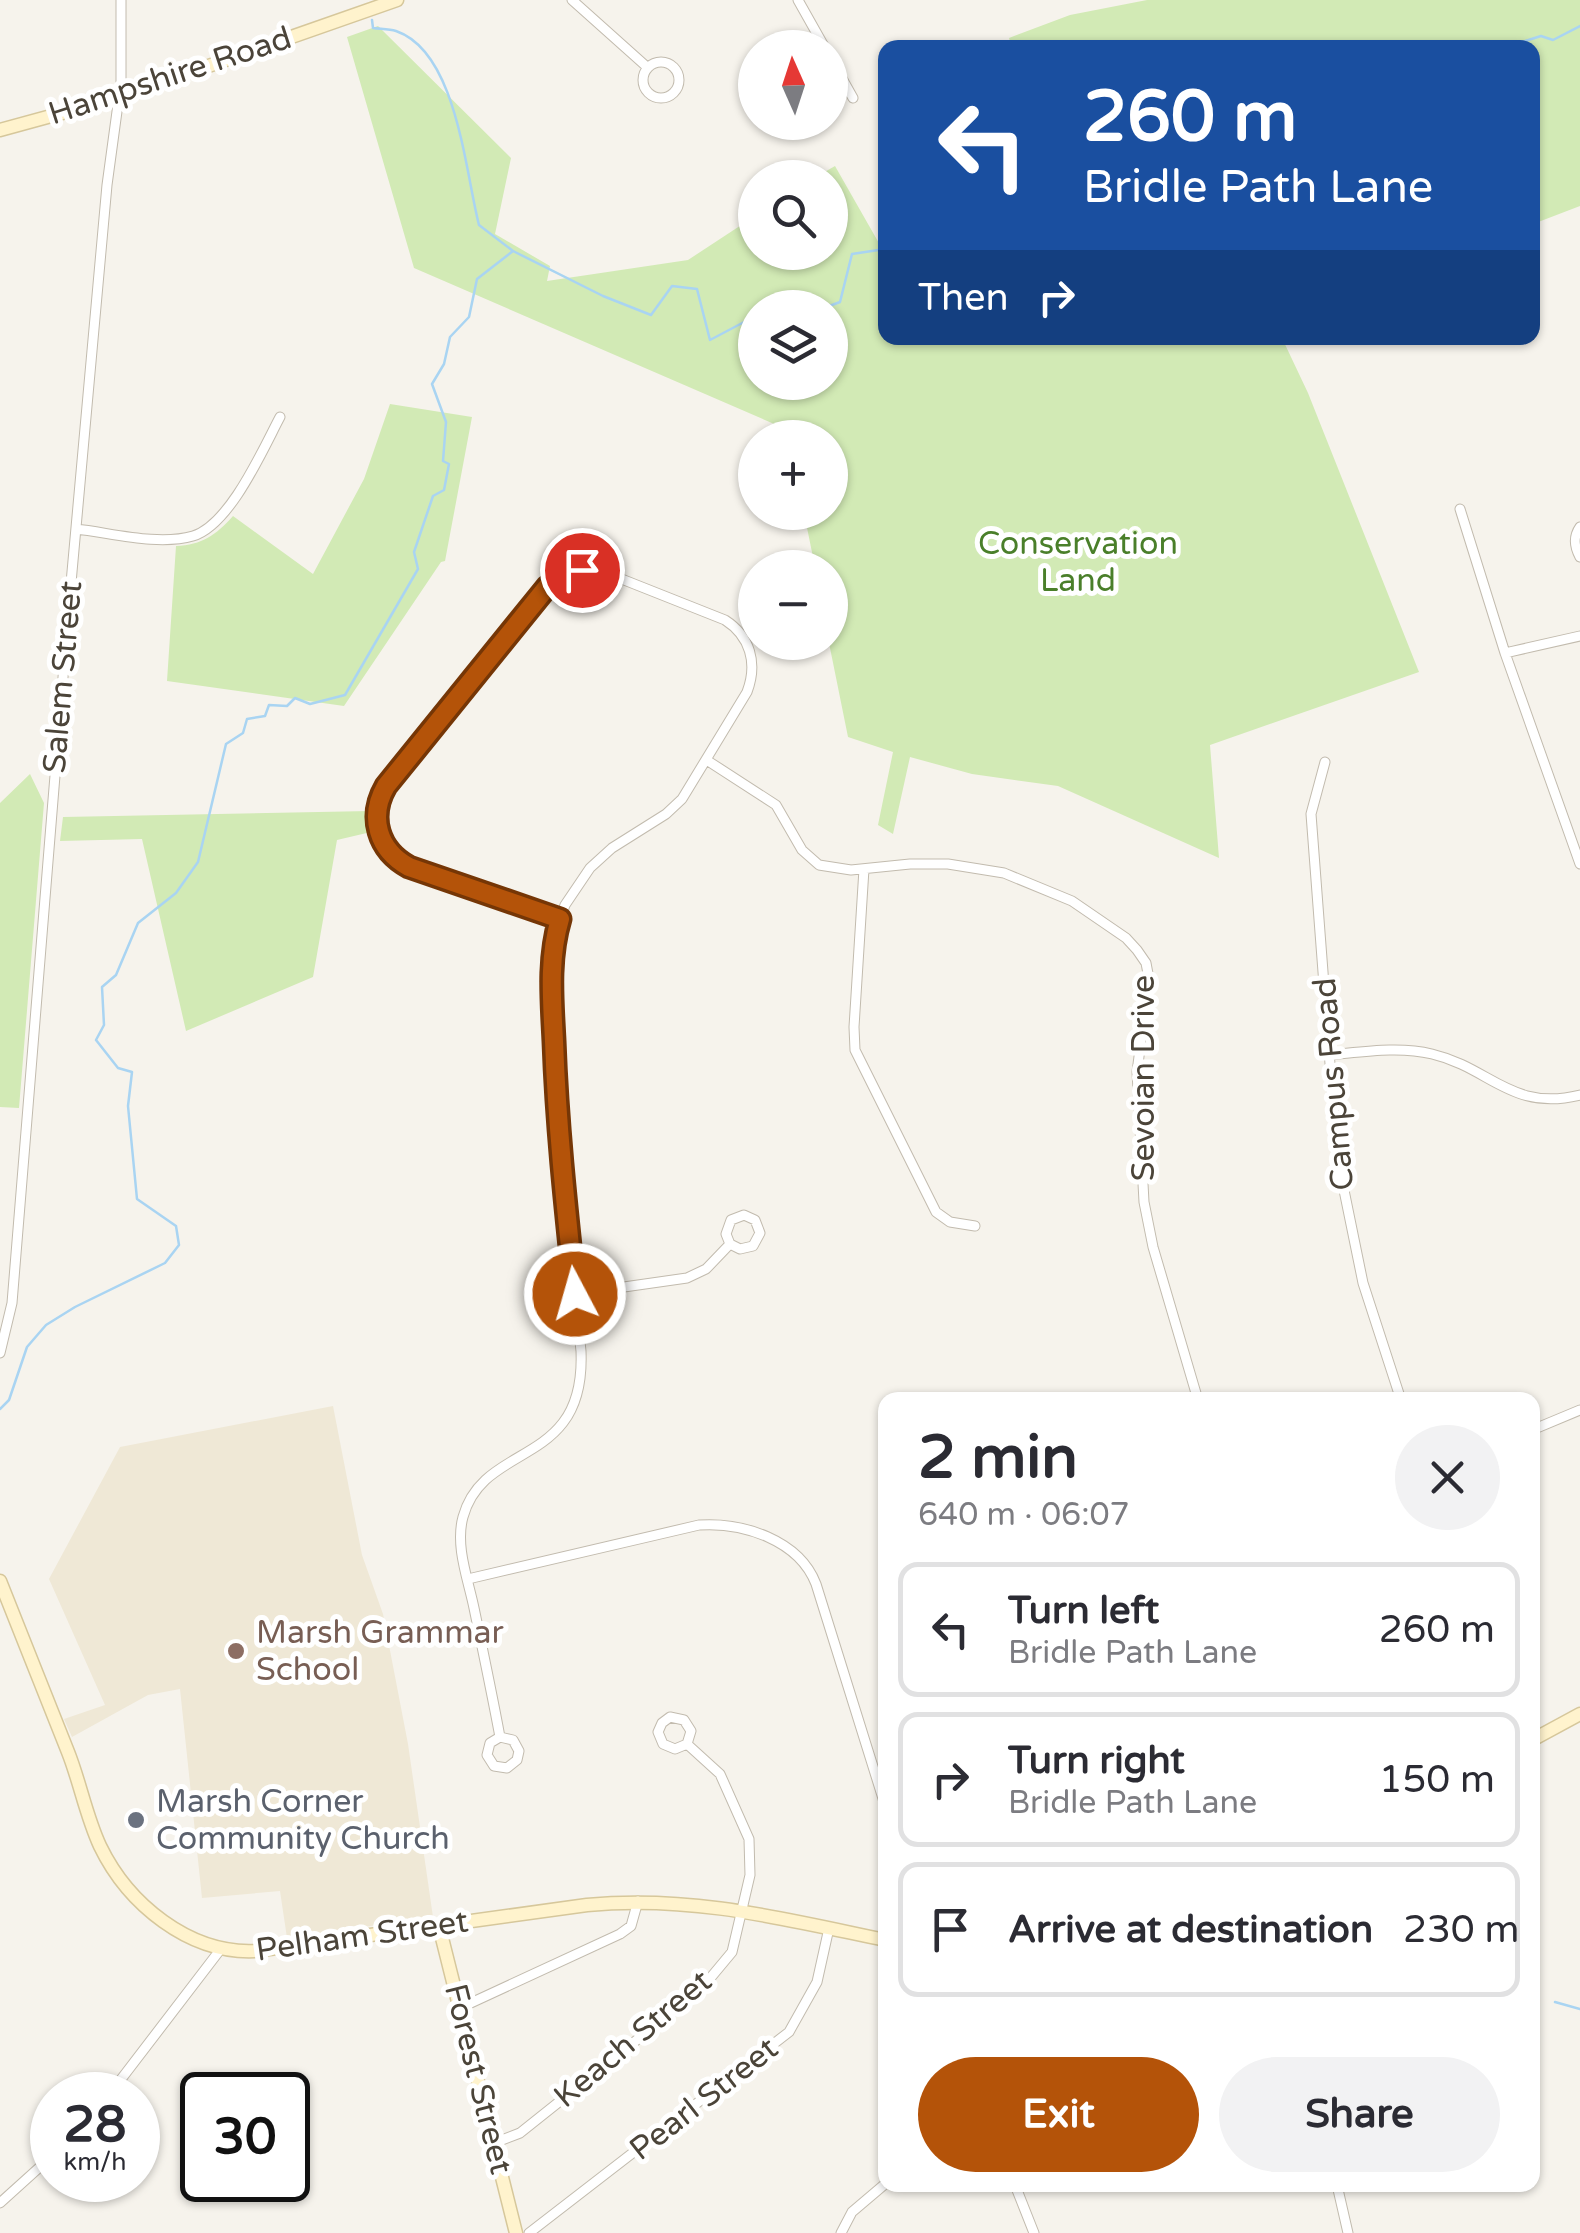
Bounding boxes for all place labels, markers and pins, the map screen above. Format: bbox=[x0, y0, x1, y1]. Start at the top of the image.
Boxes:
pin bbox=[540, 528, 625, 613]
place label: Marsh Grammar School bbox=[256, 1614, 505, 1689]
marker: Marsh Grammar School bbox=[225, 1640, 247, 1662]
place label: Marsh Corner Community Church bbox=[156, 1783, 450, 1858]
marker: Marsh Corner Community Church bbox=[125, 1809, 147, 1831]

